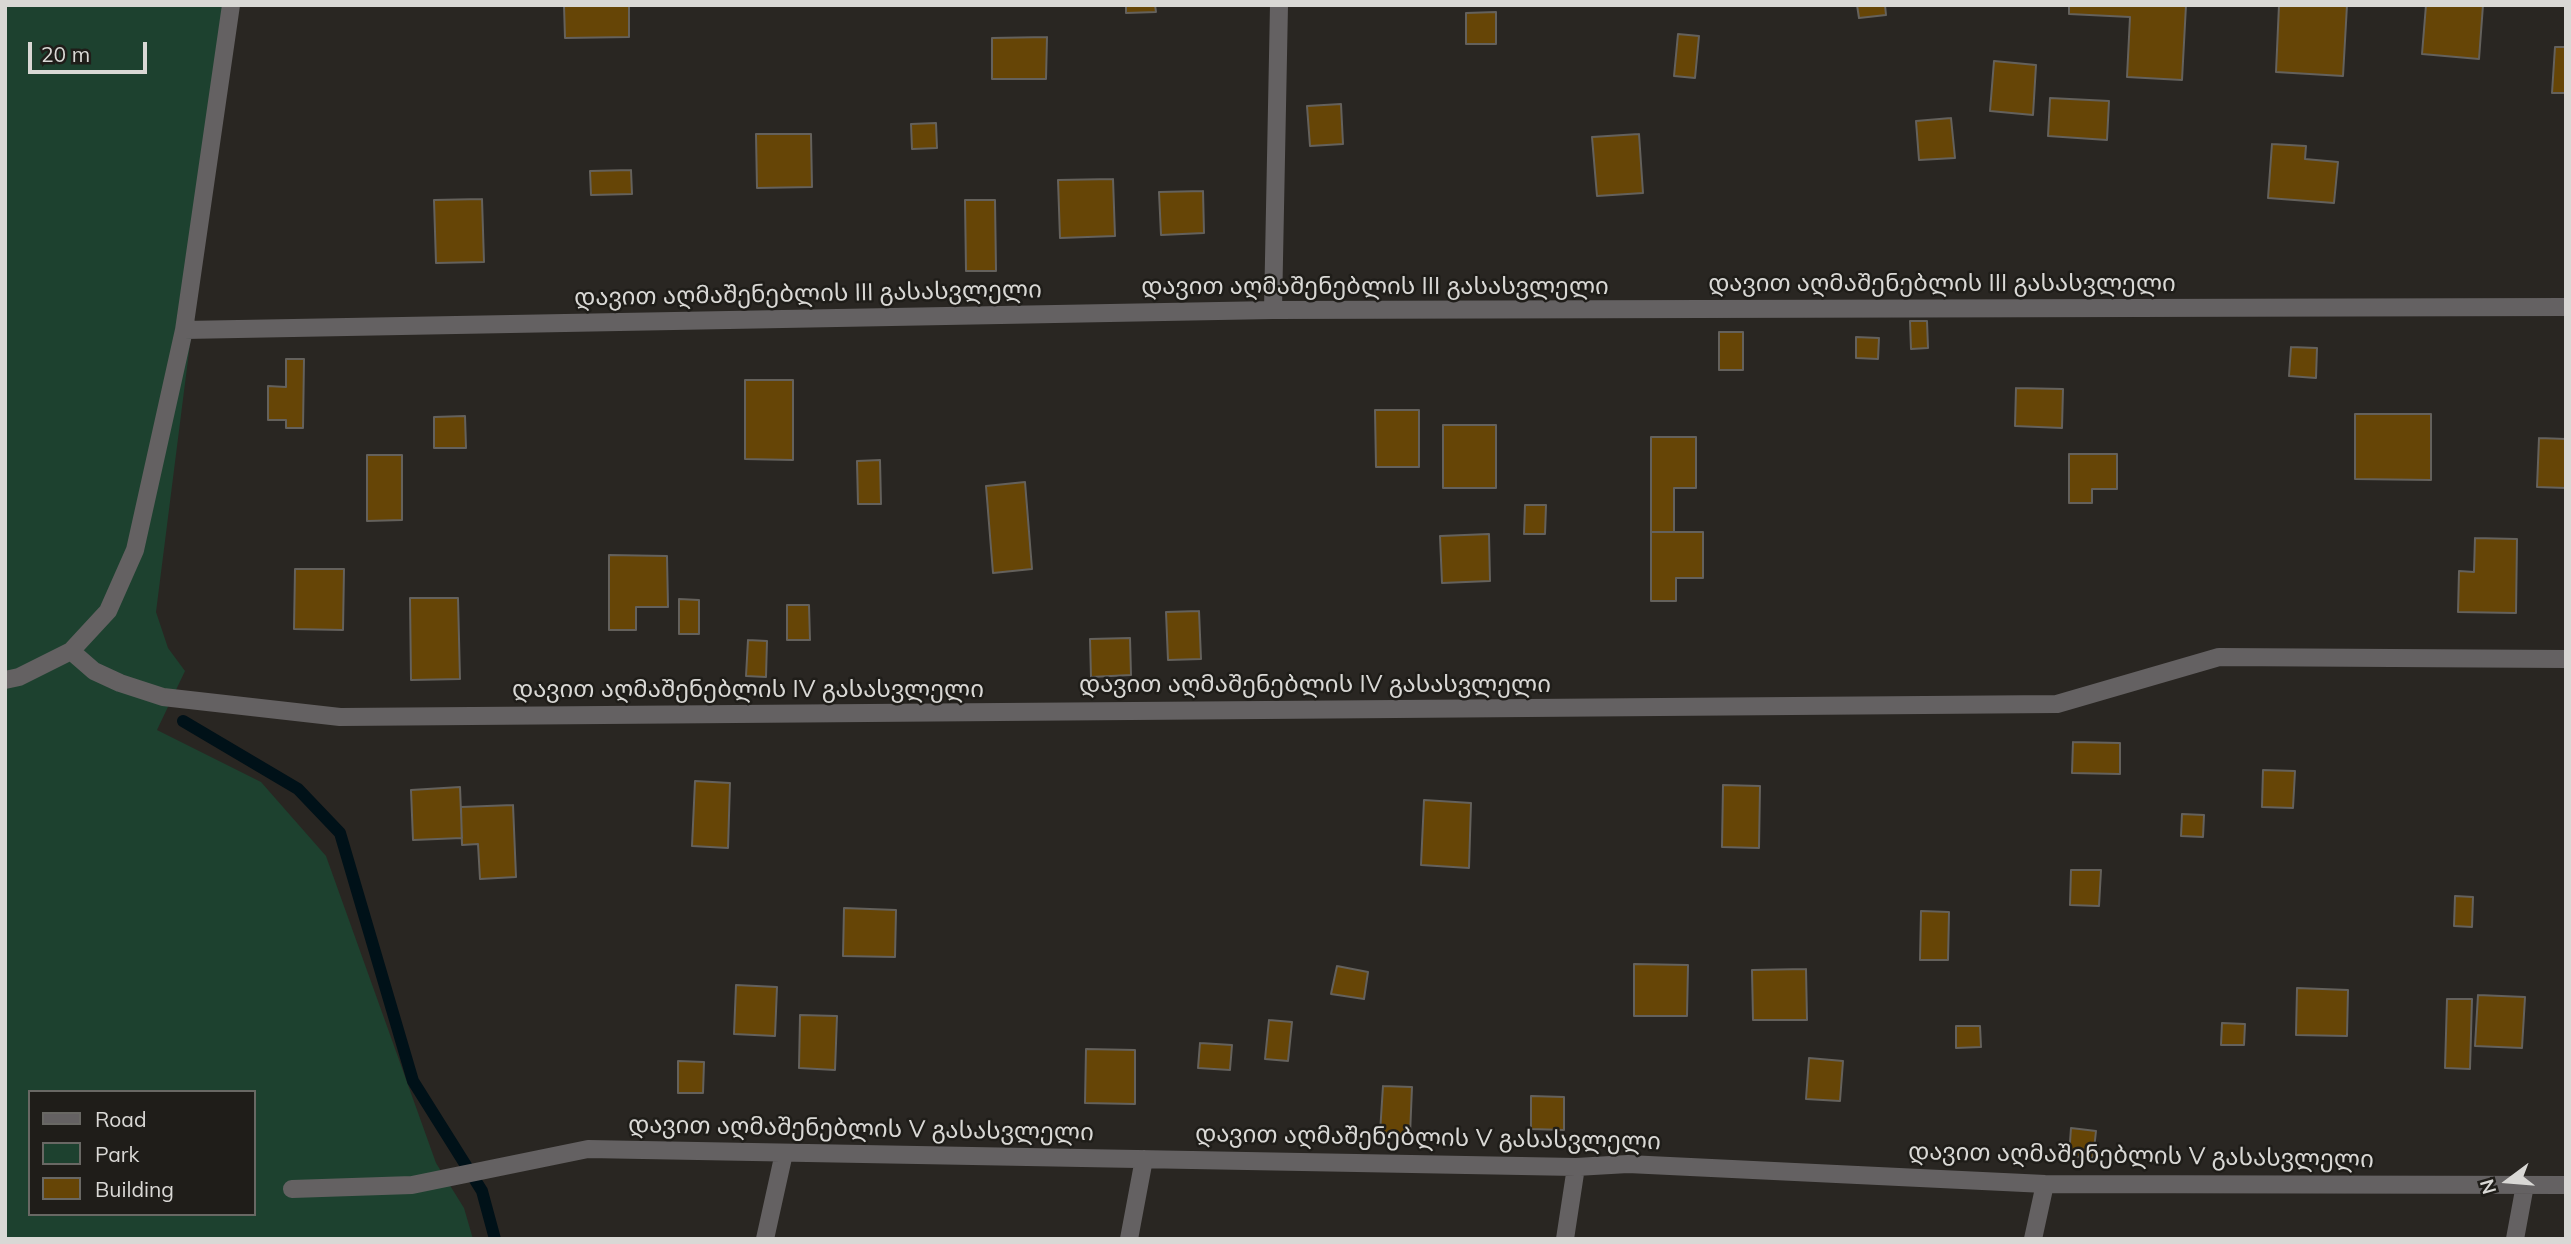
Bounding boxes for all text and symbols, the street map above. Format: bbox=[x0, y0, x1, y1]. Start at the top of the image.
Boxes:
scale bar bbox=[32, 28, 150, 72]
text: 20 m bbox=[41, 41, 90, 67]
street label: დავით აღმაშენებლის III გასასვლელი bbox=[1708, 270, 2176, 298]
street label: დავით აღმაშენებლის III გასასვლელი bbox=[1141, 273, 1609, 301]
street label: დავით აღმაშენებლის III გასასვლელი bbox=[574, 276, 1042, 312]
street label: დავით აღმაშენებლის IV გასასვლელი bbox=[1079, 671, 1551, 699]
street label: დავით აღმაშენებლის IV გასასვლელი bbox=[512, 676, 984, 704]
legend bbox=[28, 1090, 256, 1216]
text: Road bbox=[95, 1106, 146, 1132]
street label: დავით აღმაშენებლის V გასასვლელი bbox=[628, 1111, 1094, 1147]
street label: დავით აღმაშენებლის V გასასვლელი bbox=[1195, 1120, 1661, 1156]
street label: დავით აღმაშენებლის V გასასვლელი bbox=[1908, 1138, 2374, 1174]
text: Park bbox=[95, 1141, 139, 1167]
north arrow bbox=[2473, 1146, 2543, 1216]
text: Building bbox=[95, 1176, 174, 1202]
text: N bbox=[2474, 1177, 2501, 1197]

